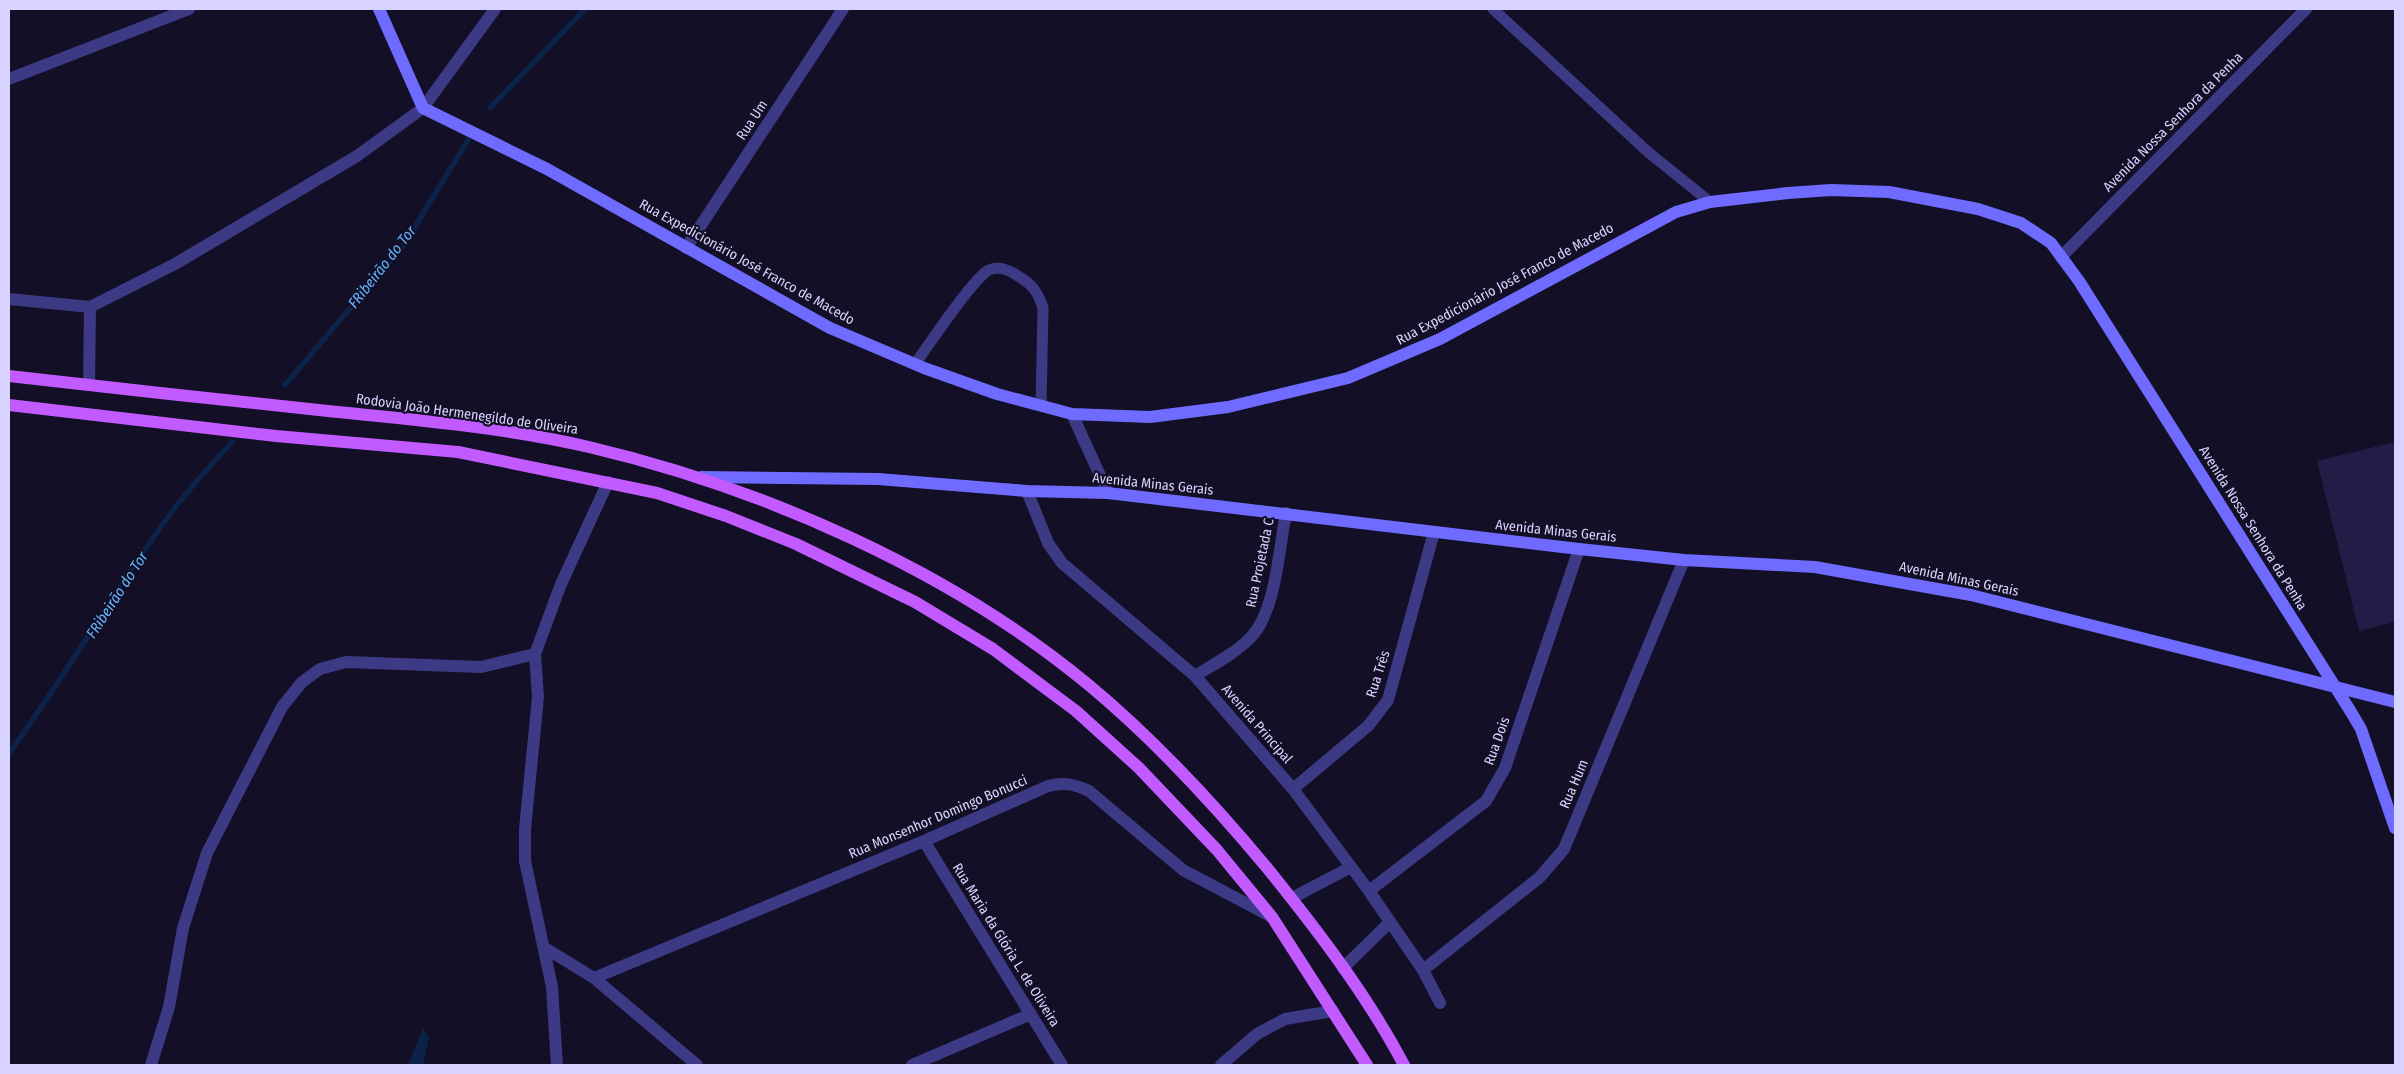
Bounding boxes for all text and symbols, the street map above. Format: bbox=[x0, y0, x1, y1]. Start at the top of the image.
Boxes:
street label: Avenida Nossa Senhora da Penha bbox=[2100, 49, 2246, 195]
street label: Rua Um bbox=[733, 97, 771, 143]
street label: Rua Expedicionário José Franco de Macedo bbox=[636, 196, 858, 328]
street label: Rua Expedicionário José Franco de Macedo bbox=[1394, 219, 1616, 349]
water label: FRibeirão do Tor bbox=[344, 222, 420, 312]
street label: Rodovia João Hermenegildo de Oliveira bbox=[355, 390, 579, 438]
street label: Avenida Nossa Senhora da Penha bbox=[2195, 443, 2311, 613]
street label: Avenida Minas Gerais bbox=[1092, 469, 1214, 499]
street label: Avenida Minas Gerais bbox=[1495, 516, 1617, 546]
street label: Rua Projetada C bbox=[1242, 517, 1278, 609]
water label: FRibeirão do Tor bbox=[82, 548, 152, 642]
street label: Avenida Minas Gerais bbox=[1898, 558, 2020, 600]
street label: Rua Três bbox=[1362, 648, 1394, 700]
street label: Avenida Principal bbox=[1218, 681, 1296, 767]
street label: Rua Dois bbox=[1480, 715, 1514, 767]
street label: Rua Hum bbox=[1556, 757, 1592, 811]
street label: Rua Monsenhor Domingo Bonucci bbox=[846, 772, 1030, 862]
street label: Rua Maria da Glória L. de Oliveira bbox=[948, 860, 1064, 1030]

